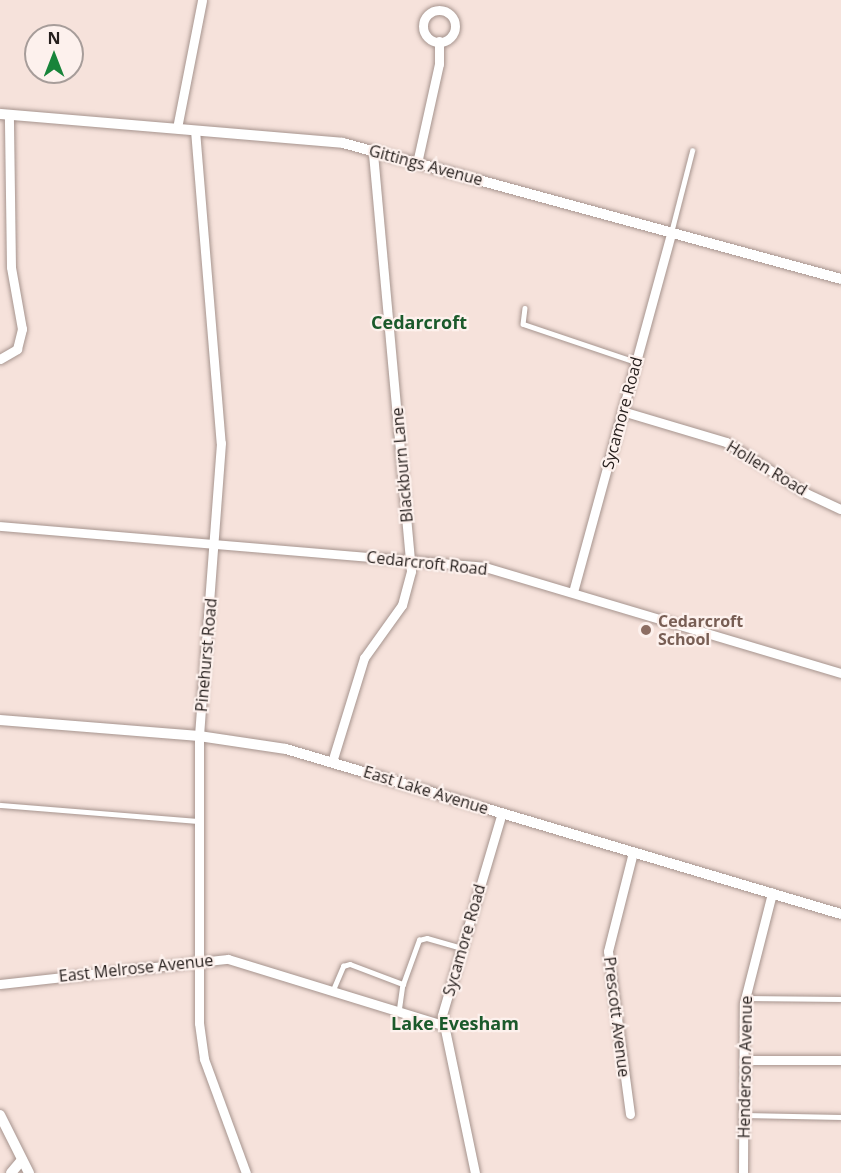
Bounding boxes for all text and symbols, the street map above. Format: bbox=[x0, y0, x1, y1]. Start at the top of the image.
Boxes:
north arrow bbox=[24, 24, 84, 84]
text: N bbox=[47, 27, 61, 49]
street label: Gittings Avenue bbox=[367, 141, 485, 189]
district label: Cedarcroft bbox=[371, 311, 467, 333]
street label: Sycamore Road bbox=[598, 355, 646, 471]
street label: Blackburn Lane bbox=[387, 407, 417, 523]
street label: Hollen Road bbox=[723, 436, 811, 500]
street label: Cedarcroft Road bbox=[366, 547, 488, 579]
street label: Pinehurst Road bbox=[191, 597, 221, 713]
place label: Cedarcroft School bbox=[658, 611, 743, 649]
marker: Cedarcroft School bbox=[639, 623, 653, 637]
street label: East Lake Avenue bbox=[361, 762, 491, 818]
street label: Sycamore Road bbox=[439, 882, 489, 998]
street label: East Melrose Avenue bbox=[58, 950, 214, 986]
street label: Prescott Avenue bbox=[600, 956, 634, 1078]
street label: Henderson Avenue bbox=[734, 995, 756, 1139]
district label: Lake Evesham bbox=[391, 1012, 519, 1034]

